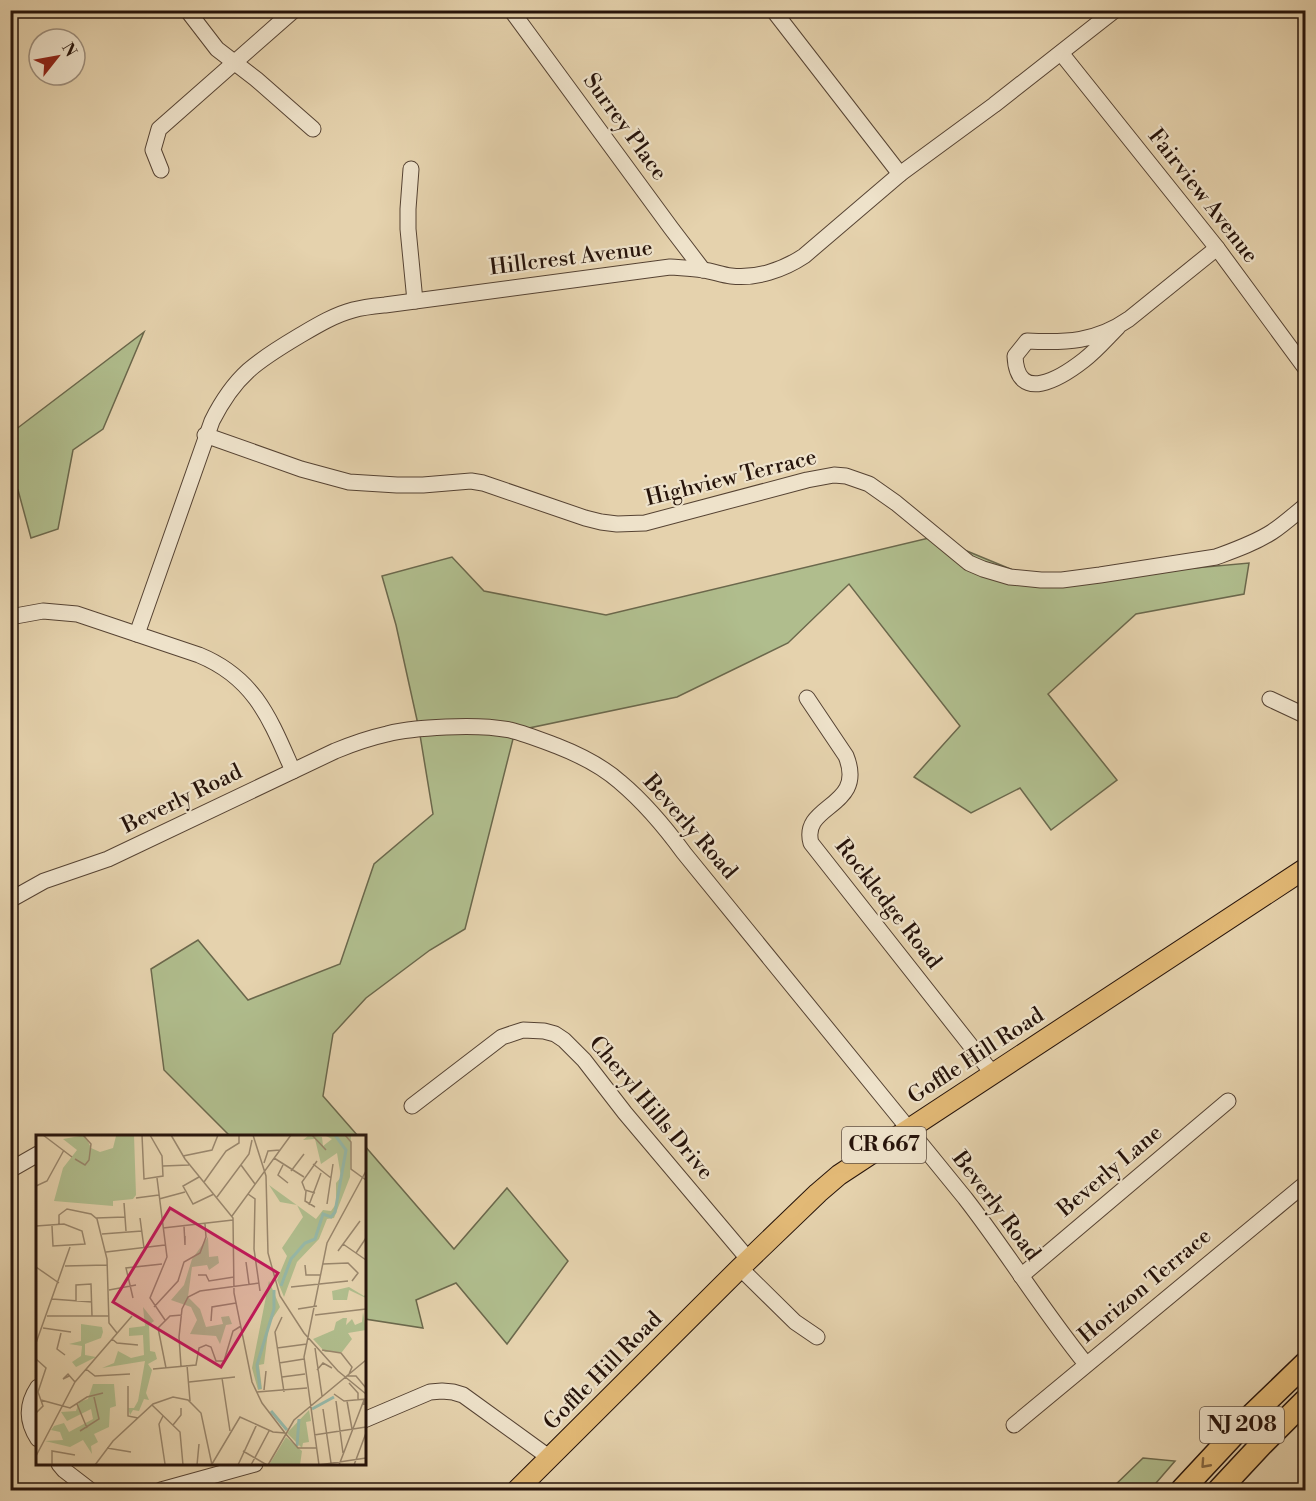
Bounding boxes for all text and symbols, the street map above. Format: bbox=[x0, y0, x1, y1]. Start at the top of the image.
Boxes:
north arrow bbox=[27, 27, 87, 87]
text: N bbox=[57, 39, 81, 61]
street label: Surrey Place bbox=[577, 68, 673, 186]
street label: Fairview Avenue bbox=[1142, 123, 1264, 269]
street label: Hillcrest Avenue bbox=[488, 235, 654, 281]
street label: Highview Terrace bbox=[643, 444, 819, 512]
street label: Beverly Road bbox=[117, 758, 247, 840]
street label: Beverly Road bbox=[636, 768, 743, 885]
street label: Rockledge Road bbox=[829, 833, 948, 975]
street label: Goffle Hill Road bbox=[903, 1002, 1050, 1110]
street label: Cheryl Hills Drive bbox=[583, 1031, 719, 1185]
street label: Beverly Lane bbox=[1051, 1119, 1168, 1223]
road number: CR 667 bbox=[842, 1127, 926, 1163]
inset map bbox=[36, 1135, 366, 1465]
street label: Beverly Road bbox=[945, 1145, 1046, 1267]
street label: Horizon Terrace bbox=[1073, 1223, 1217, 1349]
street label: Goffle Hill Road bbox=[538, 1306, 668, 1436]
road number: NJ 208 bbox=[1200, 1407, 1284, 1443]
one-way arrow bbox=[1201, 1457, 1212, 1468]

